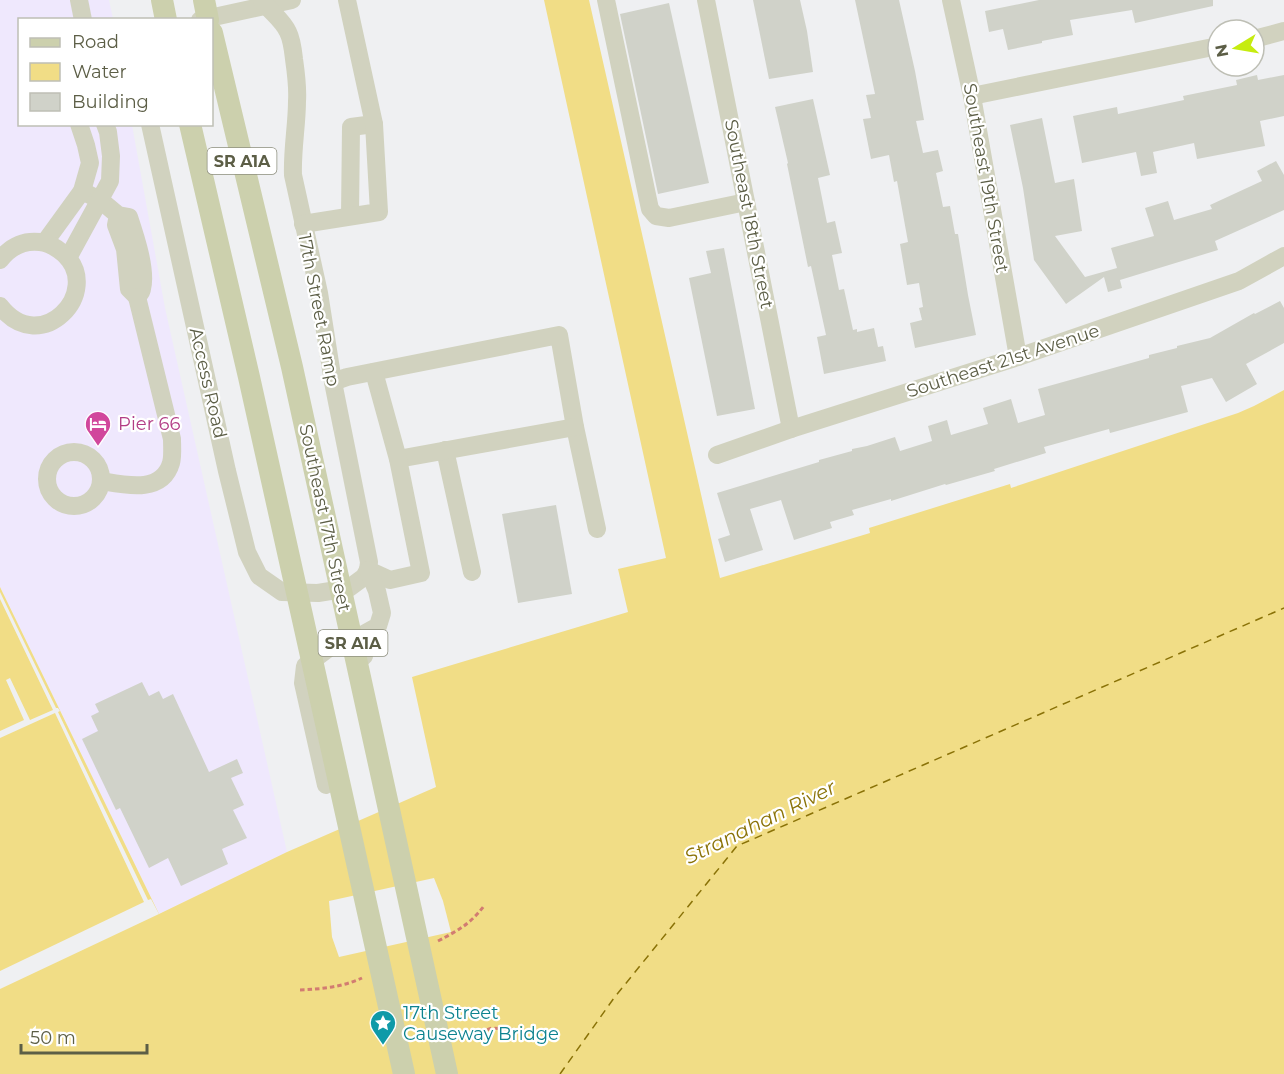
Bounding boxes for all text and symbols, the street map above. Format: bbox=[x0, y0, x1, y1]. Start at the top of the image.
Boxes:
legend bbox=[18, 18, 213, 126]
north arrow bbox=[1206, 18, 1266, 78]
text: Road bbox=[72, 31, 119, 53]
text: N bbox=[1211, 43, 1232, 59]
text: Water bbox=[72, 61, 127, 83]
street label: Southeast 19th Street bbox=[958, 81, 1014, 275]
text: Building bbox=[72, 91, 149, 113]
street label: Southeast 18th Street bbox=[720, 117, 778, 311]
road number: SR A1A bbox=[208, 148, 276, 174]
street label: 17th Street Ramp bbox=[293, 232, 345, 388]
street label: Southeast 21st Avenue bbox=[904, 319, 1102, 403]
street label: Access Road bbox=[185, 325, 231, 441]
hotel icon: Pier 66 bbox=[83, 409, 113, 447]
place label: Pier 66 bbox=[118, 413, 181, 435]
street label: Southeast 17th Street bbox=[294, 422, 356, 614]
road number: SR A1A bbox=[318, 630, 388, 656]
water label: Stranahan River bbox=[681, 775, 840, 869]
place label: 17th Street Causeway Bridge bbox=[403, 1002, 559, 1045]
place icon: 17th Street Causeway Bridge bbox=[368, 1008, 398, 1046]
scale bar bbox=[21, 1017, 147, 1055]
text: 50 m bbox=[30, 1027, 76, 1049]

